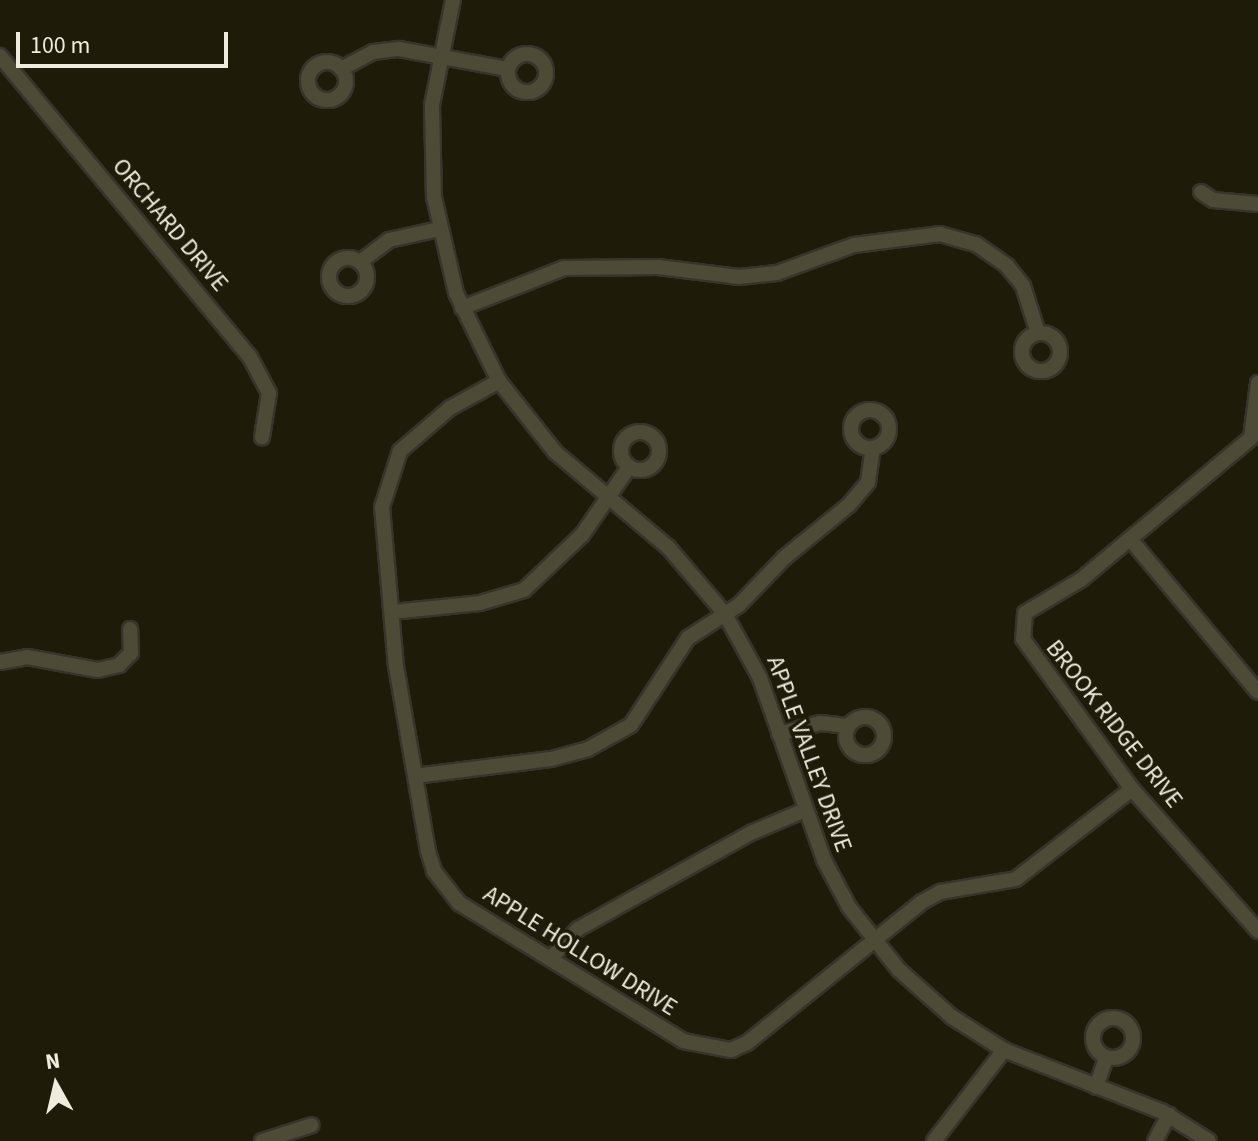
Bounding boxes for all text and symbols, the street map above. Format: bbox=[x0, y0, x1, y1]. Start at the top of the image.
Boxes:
scale bar bbox=[20, 16, 232, 66]
text: 100 m bbox=[30, 28, 90, 63]
street label: ORCHARD DRIVE bbox=[106, 153, 234, 297]
street label: BROOK RIDGE DRIVE bbox=[1040, 634, 1188, 814]
street label: APPLE VALLEY DRIVE bbox=[760, 652, 858, 856]
street label: APPLE HOLLOW DRIVE bbox=[478, 880, 682, 1022]
text: N bbox=[43, 1044, 62, 1078]
north arrow bbox=[16, 1045, 96, 1125]

